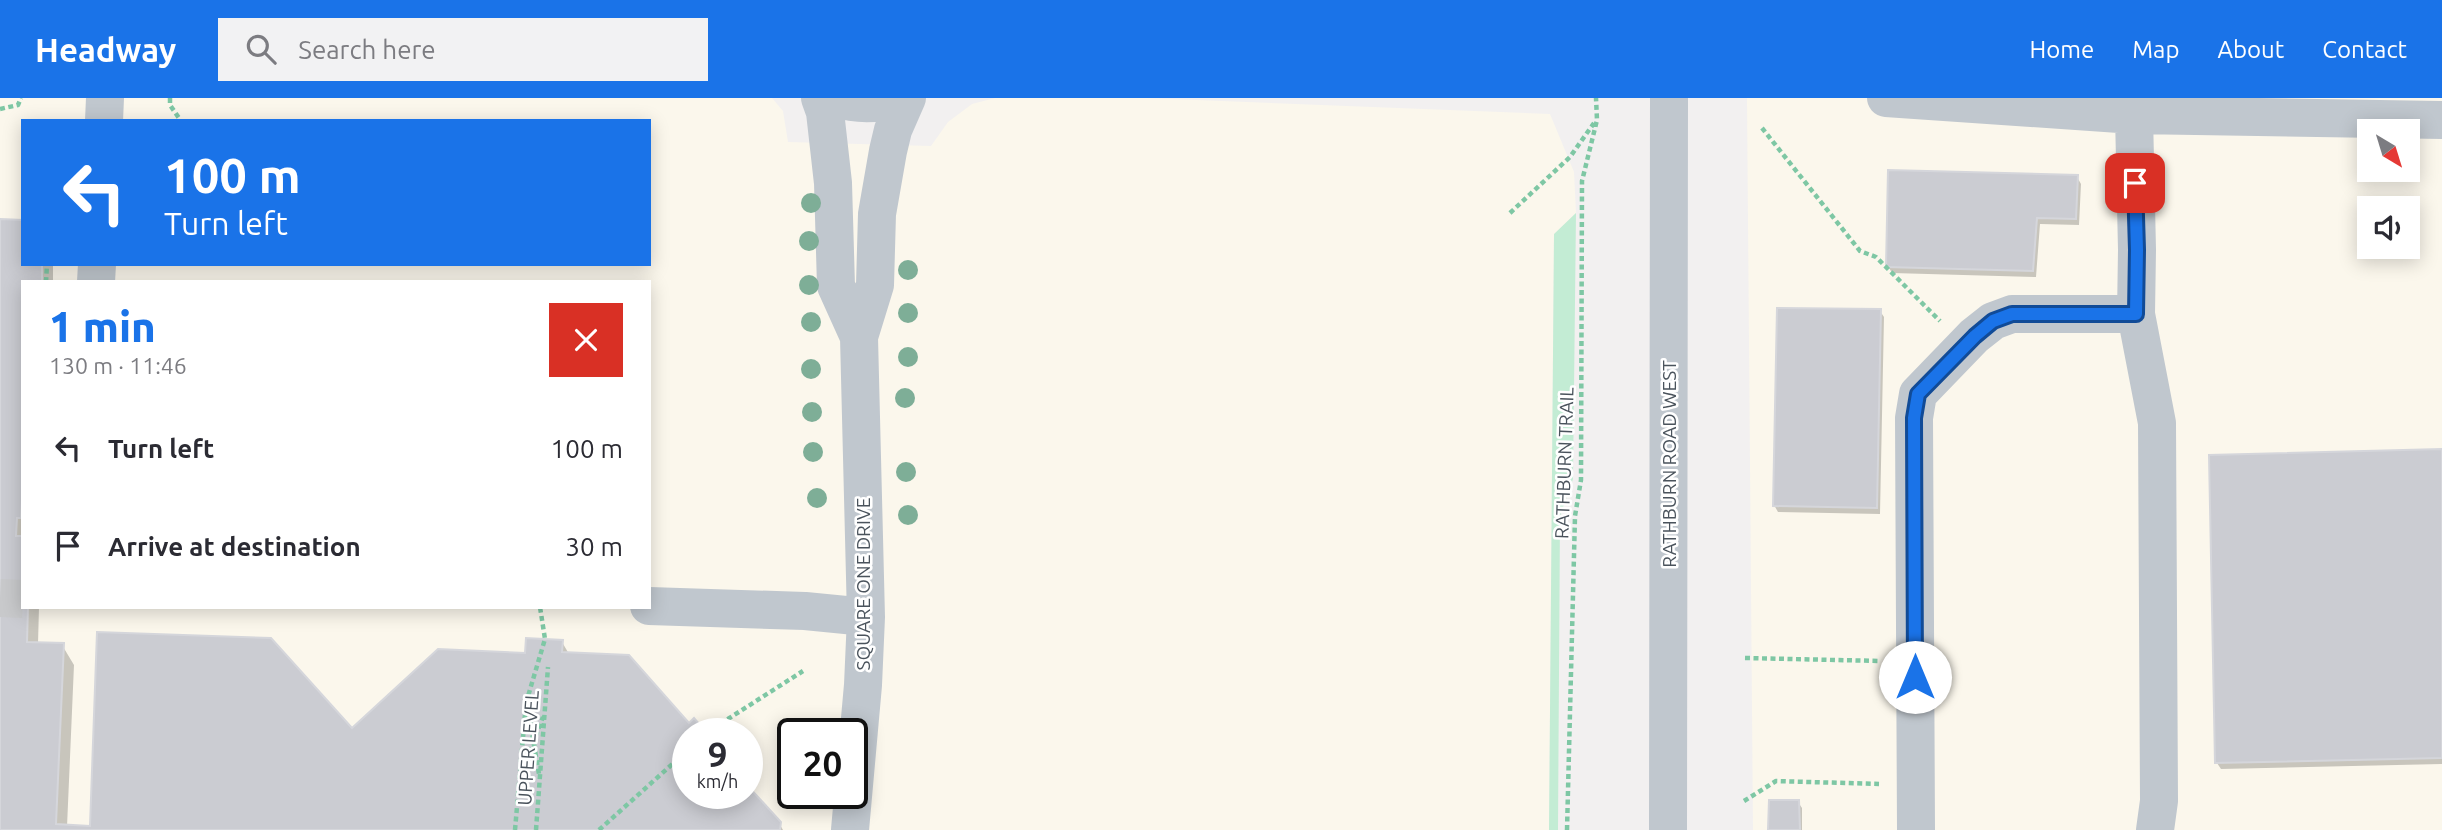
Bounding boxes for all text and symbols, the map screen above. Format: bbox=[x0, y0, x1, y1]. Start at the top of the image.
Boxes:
search box bbox=[218, 18, 708, 81]
icon: search bbox=[242, 30, 280, 68]
text: Headway bbox=[35, 31, 176, 68]
text: Search here bbox=[298, 35, 436, 64]
text: Home bbox=[2029, 36, 2094, 63]
text: Map bbox=[2132, 36, 2179, 63]
text: About bbox=[2217, 36, 2284, 63]
text: Contact bbox=[2322, 36, 2407, 63]
north arrow bbox=[2357, 119, 2420, 182]
map controls bbox=[2357, 119, 2420, 259]
icon: left bbox=[49, 147, 140, 238]
text: 100 m bbox=[164, 147, 301, 202]
pin bbox=[2105, 153, 2165, 213]
icon: arrive bbox=[2116, 164, 2154, 202]
button: sound bbox=[2357, 196, 2420, 259]
text: Turn left bbox=[164, 205, 288, 241]
text: 1 min bbox=[49, 303, 156, 350]
button: close bbox=[549, 303, 623, 377]
text: 130 m · 11:46 bbox=[49, 353, 187, 378]
street label: RATHBURN ROAD WEST bbox=[1658, 360, 1680, 568]
street label: RATHBURN TRAIL bbox=[1550, 386, 1578, 539]
icon: left bbox=[49, 429, 87, 467]
text: Turn left bbox=[108, 434, 214, 463]
text: 100 m bbox=[551, 434, 623, 463]
street label: SQUARE ONE DRIVE bbox=[852, 497, 874, 671]
icon: arrive bbox=[49, 527, 87, 565]
text: Arrive at destination bbox=[108, 532, 361, 561]
text: 30 m bbox=[565, 532, 623, 561]
position arrow bbox=[1878, 640, 1952, 714]
street label: UPPER LEVEL bbox=[513, 689, 543, 806]
speed limit sign: 20 bbox=[777, 718, 868, 809]
text: 9 bbox=[708, 734, 727, 774]
text: km/h bbox=[697, 771, 738, 791]

